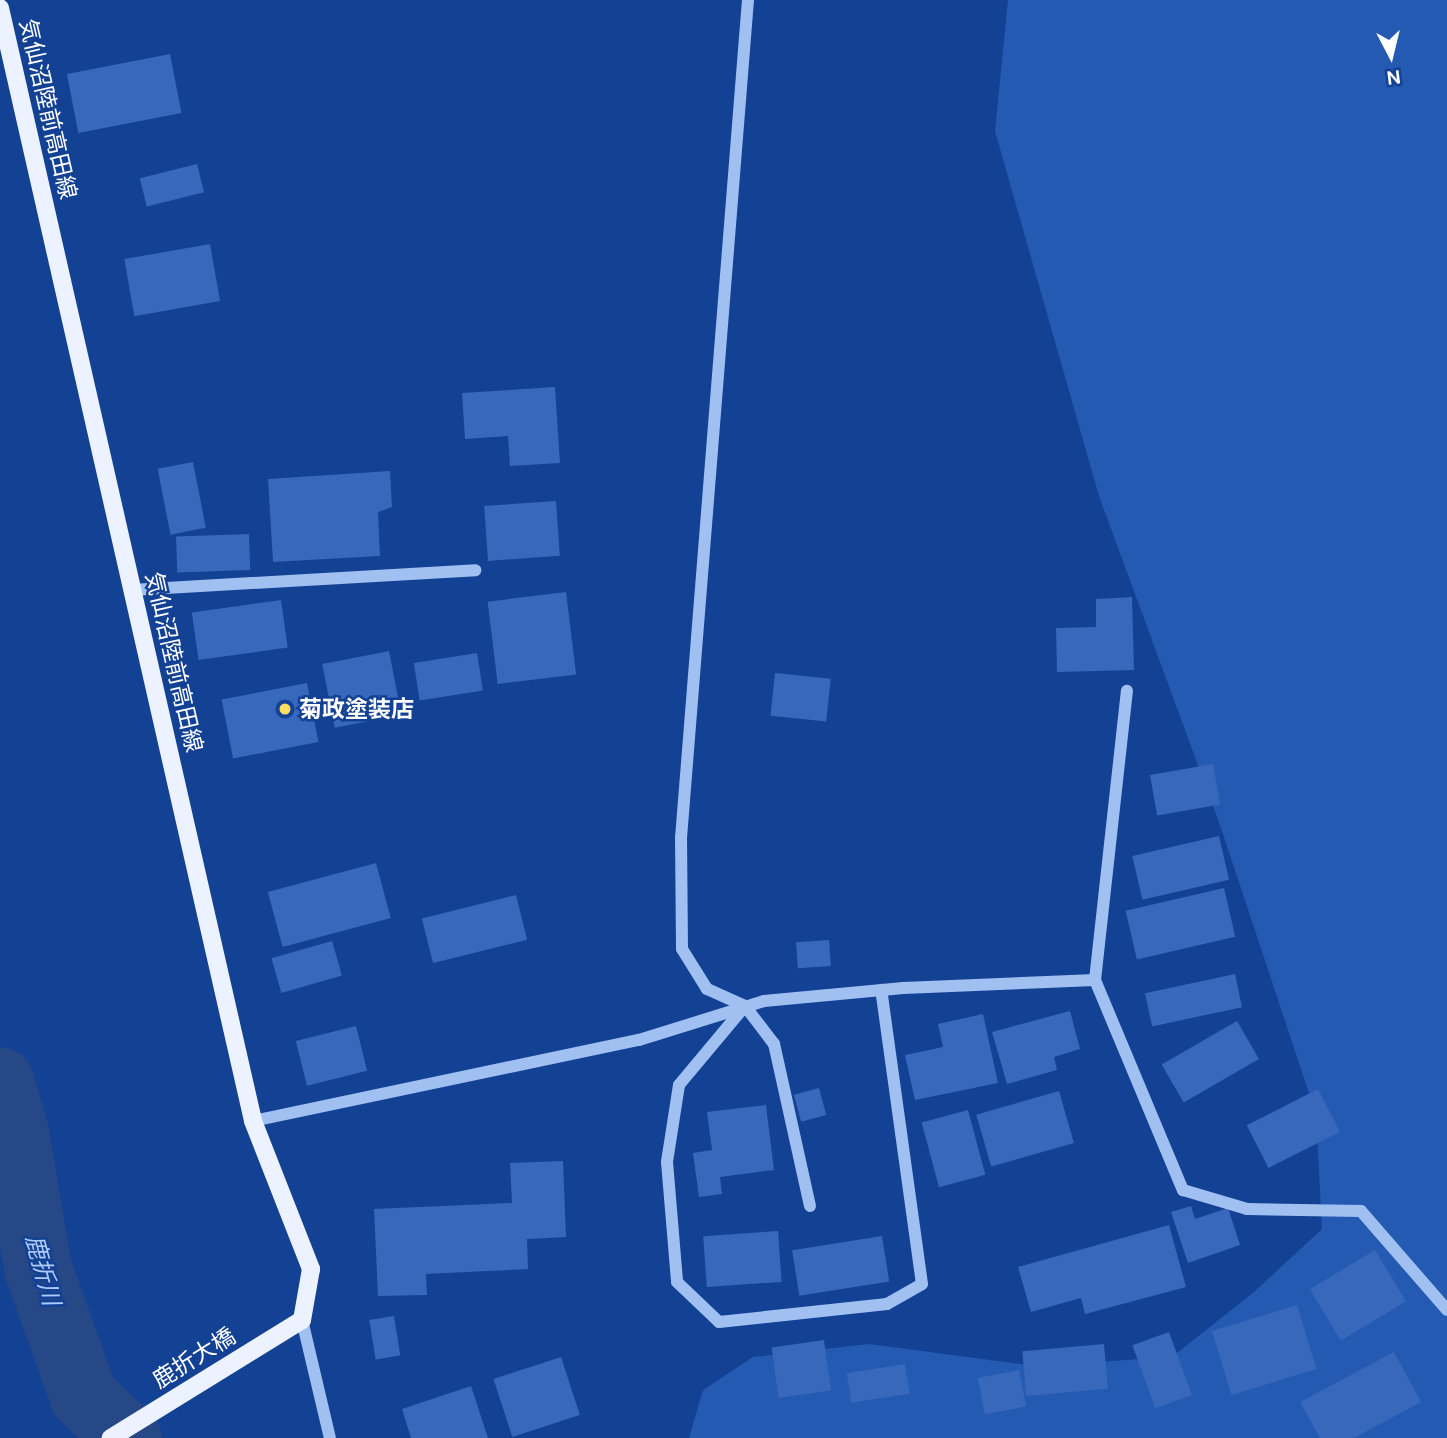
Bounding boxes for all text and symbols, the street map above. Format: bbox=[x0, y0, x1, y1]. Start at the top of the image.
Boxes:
street label: 気仙沼陸前高田線 bbox=[14, 16, 82, 202]
north arrow bbox=[1356, 21, 1426, 91]
text: N bbox=[1385, 64, 1402, 91]
street label: 気仙沼陸前高田線 bbox=[140, 569, 208, 755]
place label: 菊政塗装店 bbox=[299, 695, 414, 723]
marker: 菊政塗装店 bbox=[277, 701, 293, 717]
water label: 鹿折川 bbox=[20, 1231, 66, 1309]
street label: 鹿折大橋 bbox=[148, 1322, 240, 1394]

